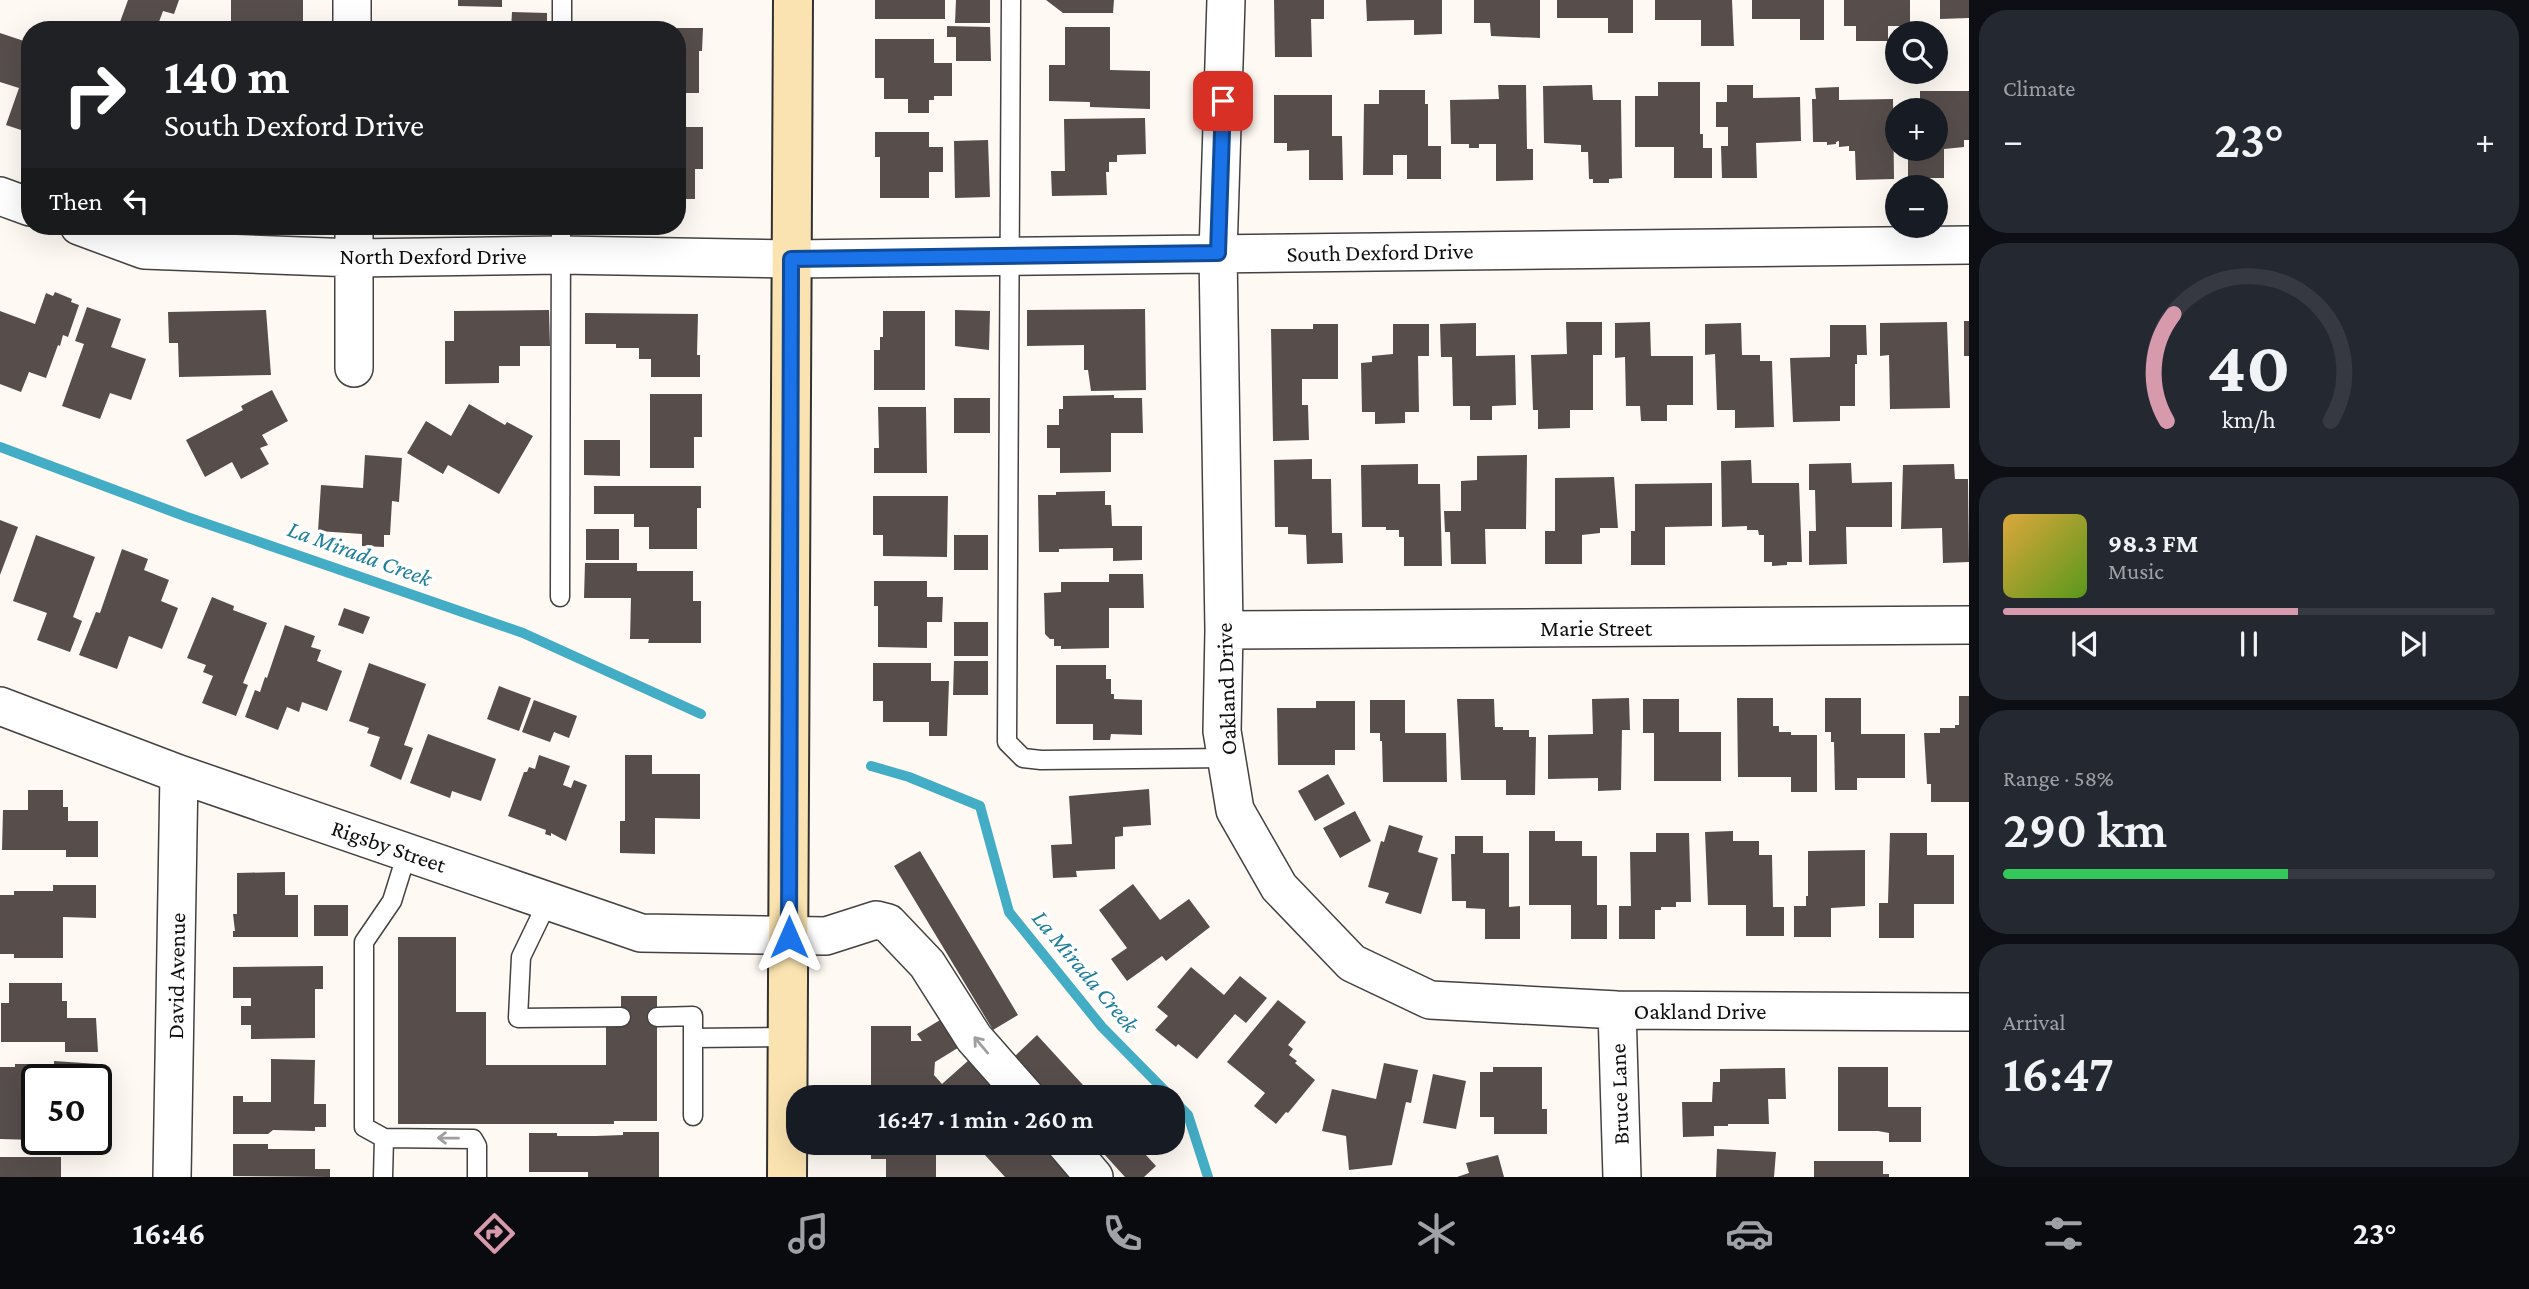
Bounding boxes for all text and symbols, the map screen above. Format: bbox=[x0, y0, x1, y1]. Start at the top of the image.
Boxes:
map controls bbox=[1885, 21, 1948, 238]
button: search bbox=[1885, 21, 1948, 84]
icon: right bbox=[49, 49, 140, 140]
text: 140 m bbox=[164, 49, 289, 104]
pin bbox=[1193, 71, 1253, 131]
text: Climate bbox=[2003, 75, 2075, 101]
icon: arrive bbox=[1204, 82, 1242, 120]
button: + bbox=[1885, 98, 1948, 161]
text: South Dexford Drive bbox=[164, 107, 424, 143]
text: 23° bbox=[2214, 110, 2284, 168]
text: − bbox=[2003, 119, 2023, 161]
text: + bbox=[2475, 119, 2495, 161]
button: − bbox=[1885, 175, 1948, 238]
icon: left bbox=[117, 182, 155, 220]
text: Then bbox=[49, 187, 103, 216]
street label: South Dexford Drive bbox=[1286, 237, 1474, 267]
street label: North Dexford Drive bbox=[339, 243, 527, 269]
text: 40 bbox=[2207, 327, 2291, 408]
text: km/h bbox=[2222, 406, 2276, 433]
water label: La Mirada Creek bbox=[284, 514, 437, 592]
text: 98.3 FM bbox=[2108, 529, 2198, 558]
text: Music bbox=[2108, 558, 2164, 584]
street label: Marie Street bbox=[1540, 615, 1652, 641]
street label: Oakland Drive bbox=[1211, 622, 1241, 756]
icon: previous bbox=[2066, 625, 2104, 663]
icon: pause bbox=[2230, 625, 2268, 663]
icon: next bbox=[2394, 625, 2432, 663]
text: Range · 58% bbox=[2003, 765, 2114, 791]
text: 290 km bbox=[2003, 800, 2167, 858]
street label: Rigsby Street bbox=[328, 814, 450, 878]
position arrow bbox=[752, 900, 826, 974]
water label: La Mirada Creek bbox=[1027, 904, 1146, 1039]
street label: David Avenue bbox=[162, 912, 190, 1040]
street label: Oakland Drive bbox=[1634, 998, 1766, 1024]
text: Arrival bbox=[2003, 1009, 2066, 1035]
one-way arrow bbox=[973, 1037, 989, 1055]
street label: Bruce Lane bbox=[1604, 1043, 1634, 1145]
text: 16:47 bbox=[2003, 1044, 2114, 1102]
speed limit sign: 50 bbox=[21, 1064, 112, 1155]
text: 16:47 · 1 min · 260 m bbox=[878, 1105, 1093, 1134]
one-way arrow bbox=[437, 1131, 460, 1145]
icon: directions bbox=[470, 1209, 519, 1258]
icon: music bbox=[784, 1209, 833, 1258]
icon: phone bbox=[1098, 1209, 1147, 1258]
icon: climate bbox=[1412, 1209, 1461, 1258]
icon: car bbox=[1725, 1209, 1774, 1258]
icon: filters bbox=[2039, 1209, 2088, 1258]
text: 16:46 bbox=[132, 1215, 205, 1251]
text: 23° bbox=[2353, 1215, 2397, 1251]

